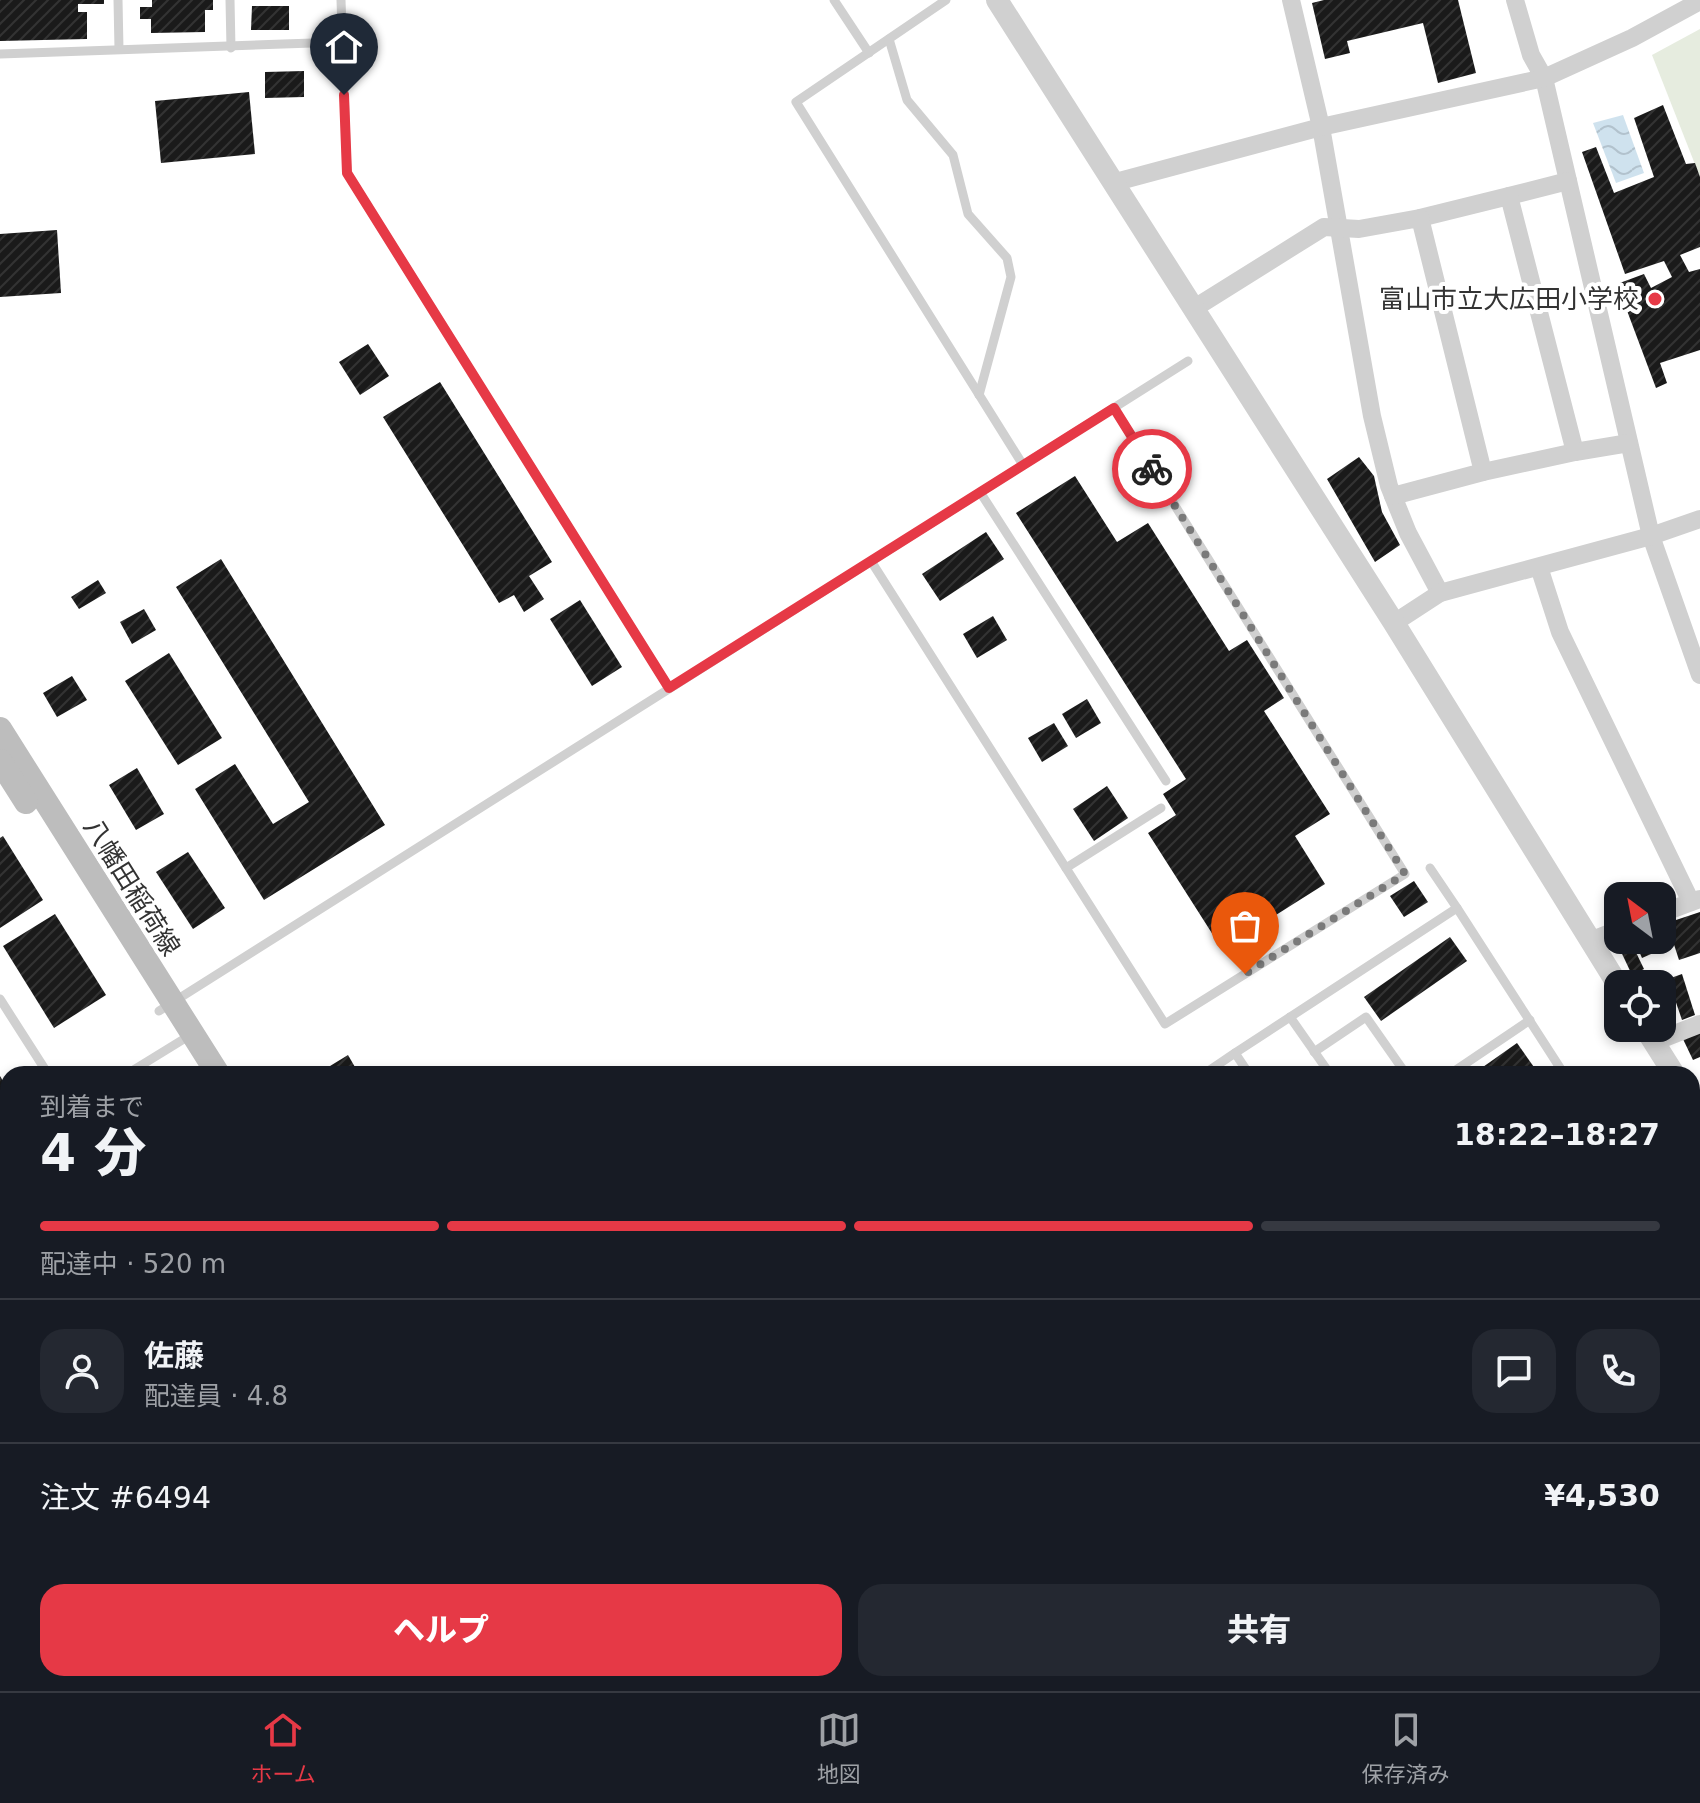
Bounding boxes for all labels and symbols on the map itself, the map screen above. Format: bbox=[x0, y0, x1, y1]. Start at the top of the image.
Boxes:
pin bbox=[310, 13, 378, 95]
place label: 富山市立大広田小学校 bbox=[1379, 284, 1639, 314]
marker: 富山市立大広田小学校 bbox=[1646, 290, 1664, 308]
courier bbox=[1112, 429, 1192, 509]
street label: 八幡田稲荷線 bbox=[78, 813, 186, 961]
north arrow bbox=[1604, 882, 1676, 954]
pin bbox=[1211, 892, 1279, 974]

